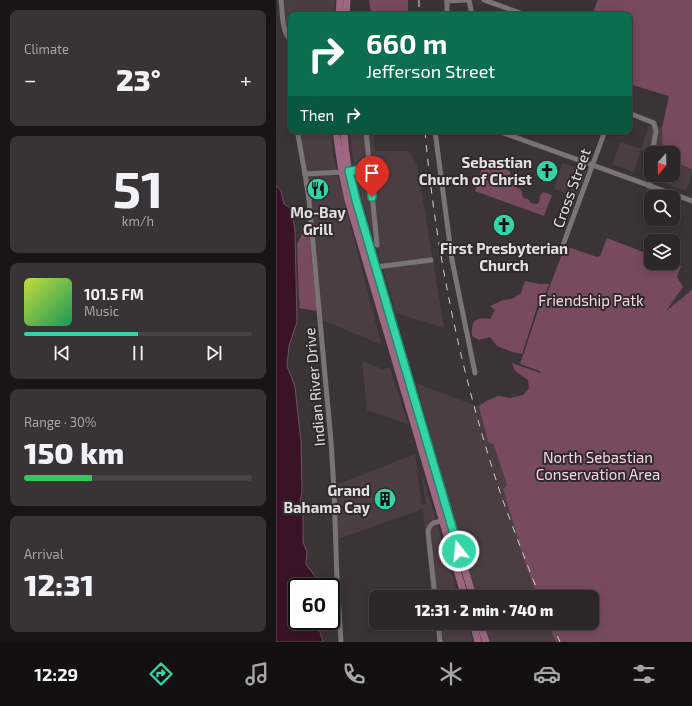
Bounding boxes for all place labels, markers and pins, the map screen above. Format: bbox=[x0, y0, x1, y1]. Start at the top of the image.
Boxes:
place label: Sebastian Church of Christ bbox=[419, 153, 532, 188]
pin bbox=[355, 156, 389, 197]
church icon: Sebastian Church of Christ bbox=[534, 158, 560, 184]
restaurant icon: Mo-Bay Grill bbox=[305, 176, 331, 202]
place label: Mo-Bay Grill bbox=[290, 203, 346, 238]
church icon: First Presbyterian Church bbox=[491, 212, 517, 238]
place label: First Presbyterian Church bbox=[440, 239, 568, 274]
place label: Grand Bahama Cay bbox=[283, 481, 370, 517]
building icon: Grand Bahama Cay bbox=[372, 486, 398, 512]

